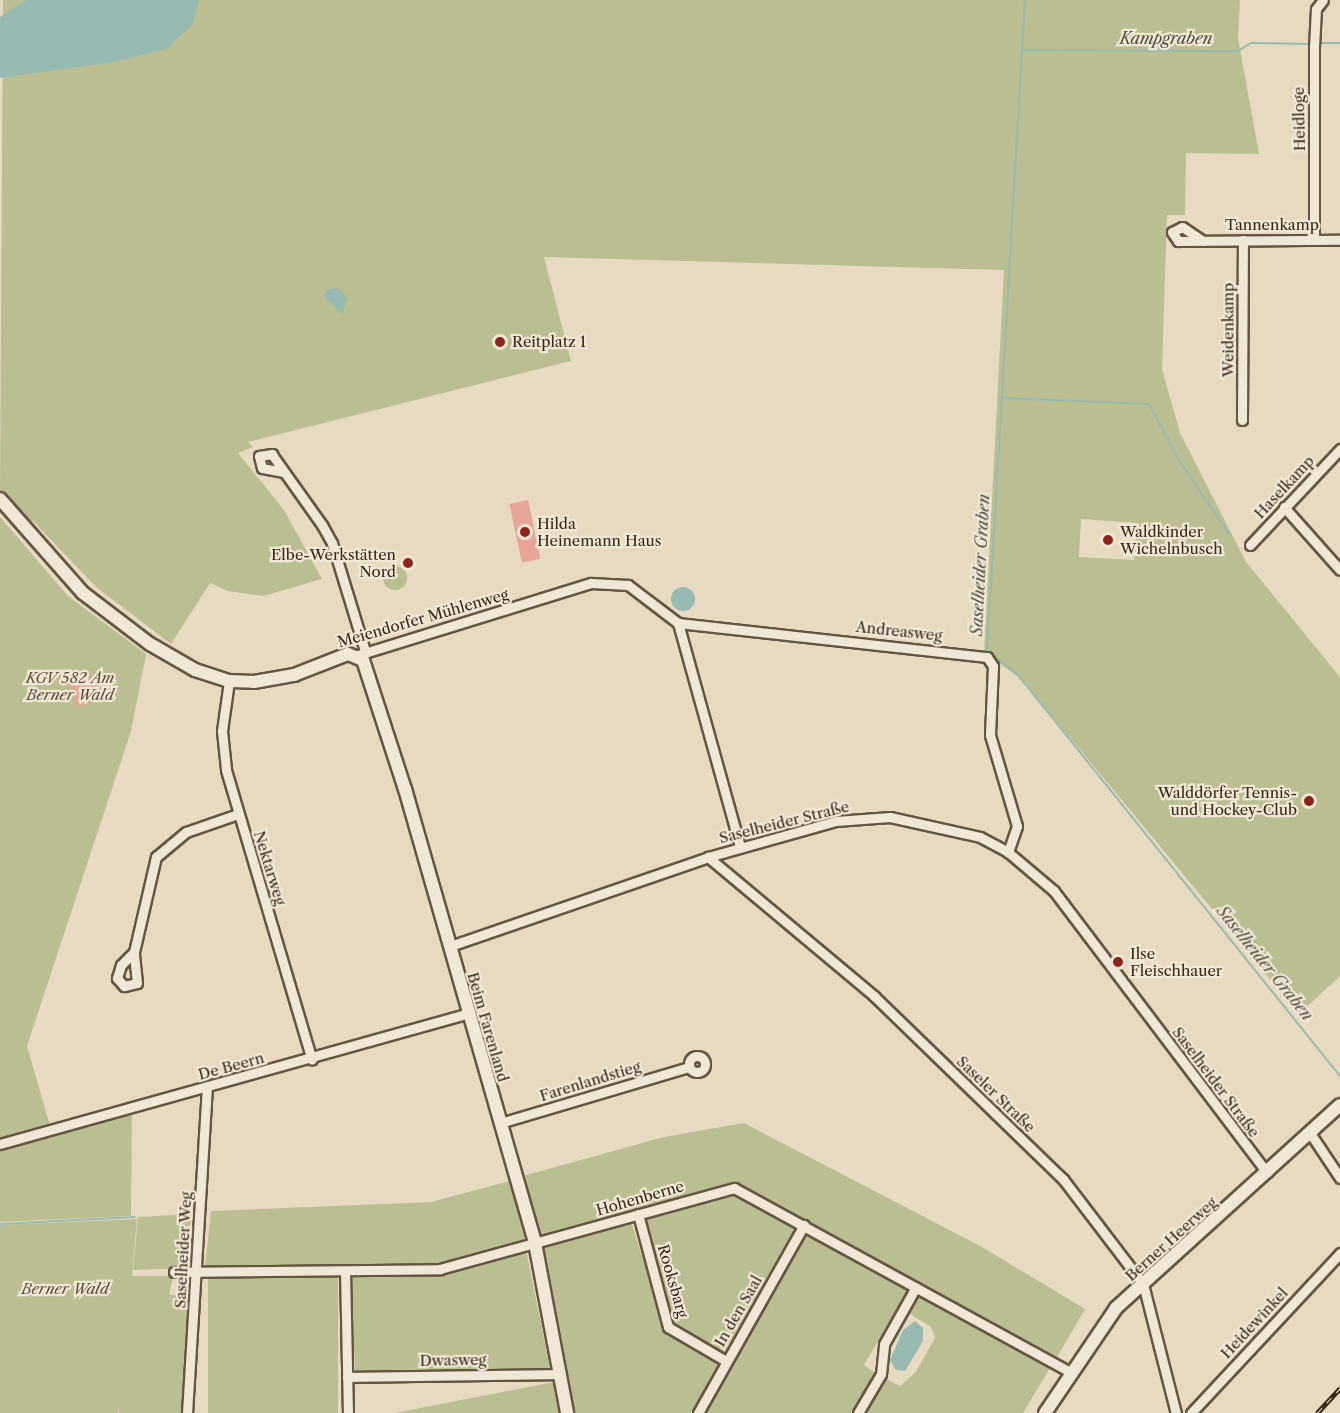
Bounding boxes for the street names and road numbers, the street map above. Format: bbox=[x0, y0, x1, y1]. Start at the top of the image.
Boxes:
street label: Heidloge bbox=[1289, 87, 1309, 151]
street label: Tannenkamp bbox=[1225, 216, 1319, 234]
street label: Weidenkamp bbox=[1219, 283, 1237, 377]
street label: Haselkamp bbox=[1250, 452, 1318, 522]
street label: Meiendorfer Mühlenweg bbox=[335, 585, 511, 651]
street label: Andreasweg bbox=[855, 618, 943, 644]
street label: Saselheider Straße bbox=[717, 797, 851, 847]
street label: Nektarweg bbox=[250, 829, 290, 907]
street label: Beim Farenland bbox=[464, 970, 512, 1084]
street label: Saselheider Straße bbox=[1169, 1023, 1263, 1141]
street label: De Beern bbox=[196, 1049, 266, 1083]
street label: Saseler Straße bbox=[953, 1052, 1039, 1136]
street label: Farenlandstieg bbox=[537, 1057, 643, 1105]
street label: Hohenberne bbox=[594, 1177, 686, 1219]
street label: Saselheider Weg bbox=[171, 1191, 195, 1309]
street label: Berner Heerweg bbox=[1121, 1193, 1221, 1285]
street label: Rooksbarg bbox=[654, 1242, 692, 1320]
street label: In den Saal bbox=[710, 1272, 766, 1350]
street label: Heidewinkel bbox=[1217, 1284, 1291, 1362]
street label: Dwasweg bbox=[419, 1350, 487, 1370]

